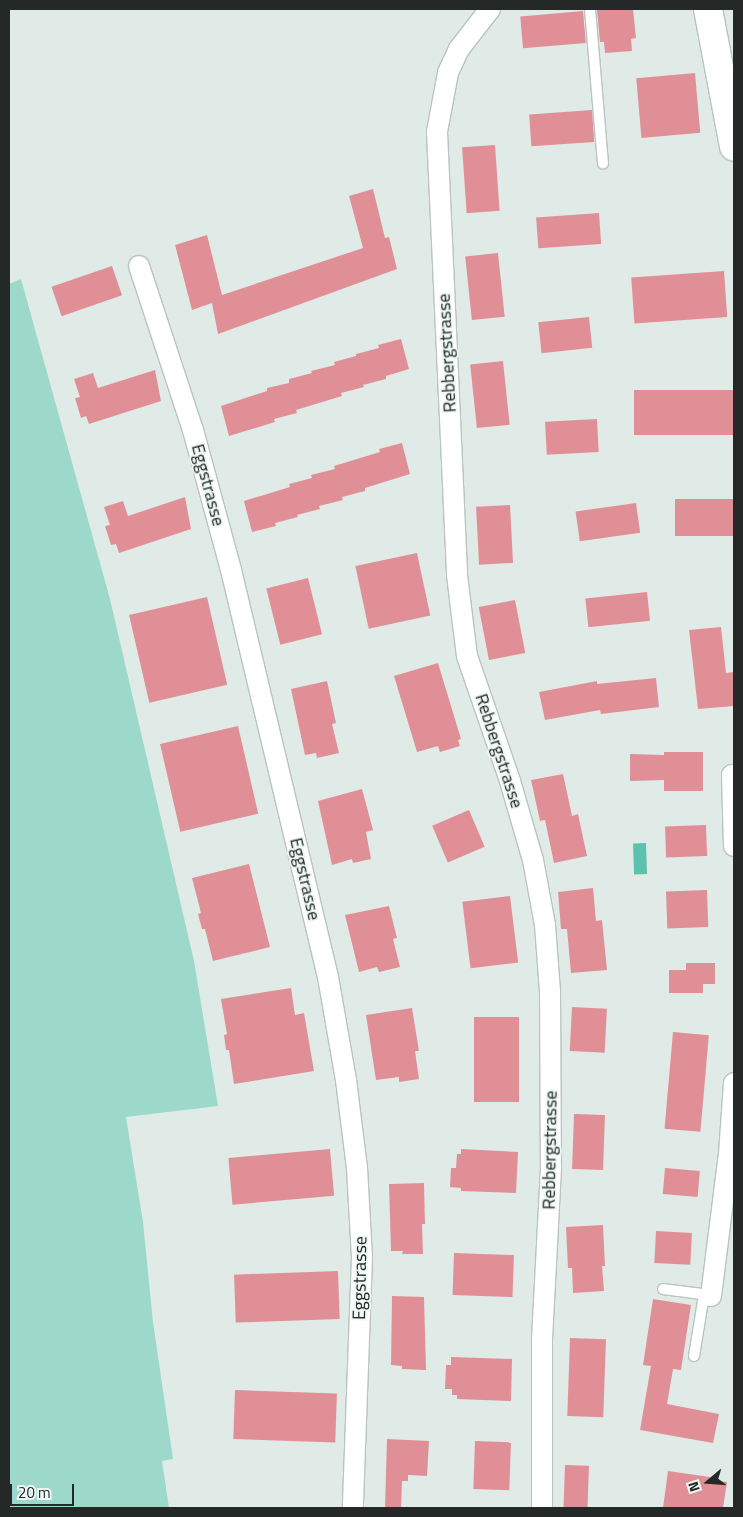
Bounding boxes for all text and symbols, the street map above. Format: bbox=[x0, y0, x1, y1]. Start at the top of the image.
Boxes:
street label: Rebbergstrasse bbox=[433, 293, 461, 413]
street label: Eggstrasse bbox=[187, 442, 229, 528]
street label: Rebbergstrasse bbox=[470, 691, 528, 811]
street label: Eggstrasse bbox=[285, 836, 325, 922]
street label: Rebbergstrasse bbox=[538, 1090, 562, 1210]
street label: Eggstrasse bbox=[348, 1236, 372, 1320]
north arrow bbox=[683, 1457, 733, 1507]
scale bar bbox=[12, 1474, 76, 1506]
text: N bbox=[682, 1479, 705, 1495]
text: 20 m bbox=[18, 1481, 51, 1504]

